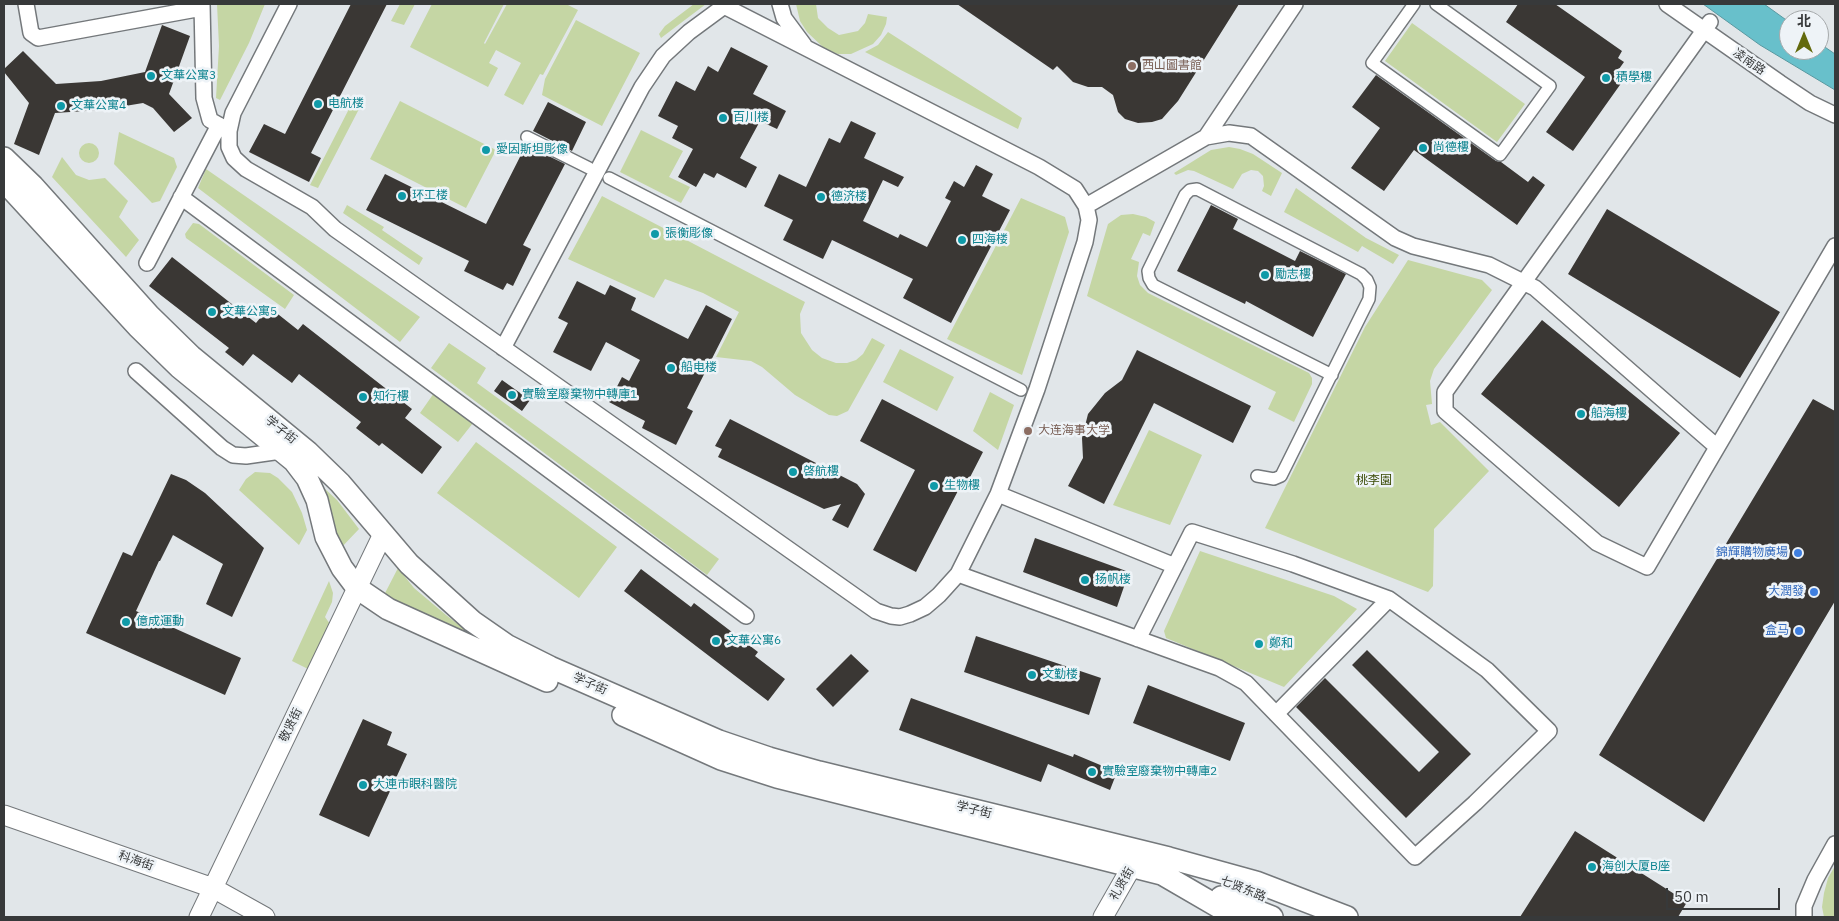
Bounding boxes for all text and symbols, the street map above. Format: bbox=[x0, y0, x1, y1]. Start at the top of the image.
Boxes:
north arrow bbox=[1779, 10, 1829, 60]
text: 北 bbox=[1797, 12, 1811, 30]
street label: 凌南路 bbox=[1730, 46, 1768, 78]
place label: 西山圖書館 bbox=[1142, 59, 1202, 73]
marker: 西山圖書館 bbox=[1126, 60, 1138, 72]
place label: 文華公寓3 bbox=[161, 69, 216, 83]
marker: 文華公寓3 bbox=[145, 70, 157, 82]
place label: 積學樓 bbox=[1616, 71, 1652, 85]
marker: 積學樓 bbox=[1600, 72, 1612, 84]
place label: 电航楼 bbox=[328, 97, 364, 111]
marker: 电航楼 bbox=[312, 98, 324, 110]
place label: 文華公寓4 bbox=[71, 99, 126, 113]
marker: 文華公寓4 bbox=[55, 100, 67, 112]
place label: 百川楼 bbox=[733, 111, 769, 125]
marker: 百川楼 bbox=[717, 112, 729, 124]
place label: 尚德樓 bbox=[1433, 141, 1469, 155]
marker: 尚德樓 bbox=[1417, 142, 1429, 154]
place label: 愛因斯坦彫像 bbox=[496, 143, 568, 157]
marker: 愛因斯坦彫像 bbox=[480, 144, 492, 156]
place label: 环工楼 bbox=[412, 189, 448, 203]
marker: 环工楼 bbox=[396, 190, 408, 202]
place label: 德济楼 bbox=[831, 190, 867, 204]
marker: 德济楼 bbox=[815, 191, 827, 203]
place label: 張衡彫像 bbox=[665, 227, 713, 241]
marker: 張衡彫像 bbox=[649, 228, 661, 240]
place label: 四海楼 bbox=[972, 233, 1008, 247]
marker: 四海楼 bbox=[956, 234, 968, 246]
place label: 勵志樓 bbox=[1275, 268, 1311, 282]
marker: 勵志樓 bbox=[1259, 269, 1271, 281]
place label: 文華公寓5 bbox=[222, 305, 277, 319]
marker: 文華公寓5 bbox=[206, 306, 218, 318]
place label: 船电楼 bbox=[681, 361, 717, 375]
marker: 船电楼 bbox=[665, 362, 677, 374]
place label: 實驗室廢棄物中轉庫1 bbox=[522, 388, 637, 402]
marker: 實驗室廢棄物中轉庫1 bbox=[506, 389, 518, 401]
place label: 知行樓 bbox=[373, 390, 409, 404]
marker: 知行樓 bbox=[357, 391, 369, 403]
place label: 船海樓 bbox=[1591, 407, 1627, 421]
marker: 船海樓 bbox=[1575, 408, 1587, 420]
street label: 学子街 bbox=[262, 413, 300, 447]
place label: 大连海事大学 bbox=[1038, 424, 1110, 438]
marker: 大连海事大学 bbox=[1022, 425, 1034, 437]
place label: 啓航樓 bbox=[803, 465, 839, 479]
marker: 啓航樓 bbox=[787, 466, 799, 478]
park label: 桃李園 bbox=[1356, 474, 1392, 488]
place label: 生物樓 bbox=[944, 479, 980, 493]
marker: 生物樓 bbox=[928, 480, 940, 492]
place label: 錦輝購物廣場 bbox=[1716, 546, 1788, 560]
marker: 錦輝購物廣場 bbox=[1792, 547, 1804, 559]
place label: 扬帆楼 bbox=[1095, 573, 1131, 587]
marker: 扬帆楼 bbox=[1079, 574, 1091, 586]
place label: 大潤發 bbox=[1768, 585, 1804, 599]
marker: 大潤發 bbox=[1808, 586, 1820, 598]
place label: 億成運動 bbox=[136, 615, 184, 629]
marker: 億成運動 bbox=[120, 616, 132, 628]
place label: 盒马 bbox=[1765, 624, 1789, 638]
marker: 盒马 bbox=[1793, 625, 1805, 637]
place label: 文華公寓6 bbox=[726, 634, 781, 648]
marker: 文華公寓6 bbox=[710, 635, 722, 647]
place label: 鄭和 bbox=[1269, 637, 1293, 651]
marker: 鄭和 bbox=[1253, 638, 1265, 650]
place label: 文勤楼 bbox=[1042, 668, 1078, 682]
marker: 文勤楼 bbox=[1026, 669, 1038, 681]
street label: 学子街 bbox=[571, 670, 609, 698]
street label: 敬贤街 bbox=[277, 706, 305, 744]
place label: 實驗室廢棄物中轉庫2 bbox=[1102, 765, 1217, 779]
marker: 實驗室廢棄物中轉庫2 bbox=[1086, 766, 1098, 778]
place label: 大連市眼科醫院 bbox=[373, 778, 457, 792]
marker: 大連市眼科醫院 bbox=[357, 779, 369, 791]
street label: 学子街 bbox=[955, 799, 993, 821]
street label: 科海街 bbox=[117, 848, 155, 874]
place label: 海创大厦B座 bbox=[1602, 860, 1670, 874]
marker: 海创大厦B座 bbox=[1586, 861, 1598, 873]
street label: 礼贤街 bbox=[1107, 865, 1137, 903]
street label: 七贤东路 bbox=[1218, 873, 1268, 905]
scale bar bbox=[1669, 878, 1783, 910]
text: 50 m bbox=[1674, 887, 1709, 906]

